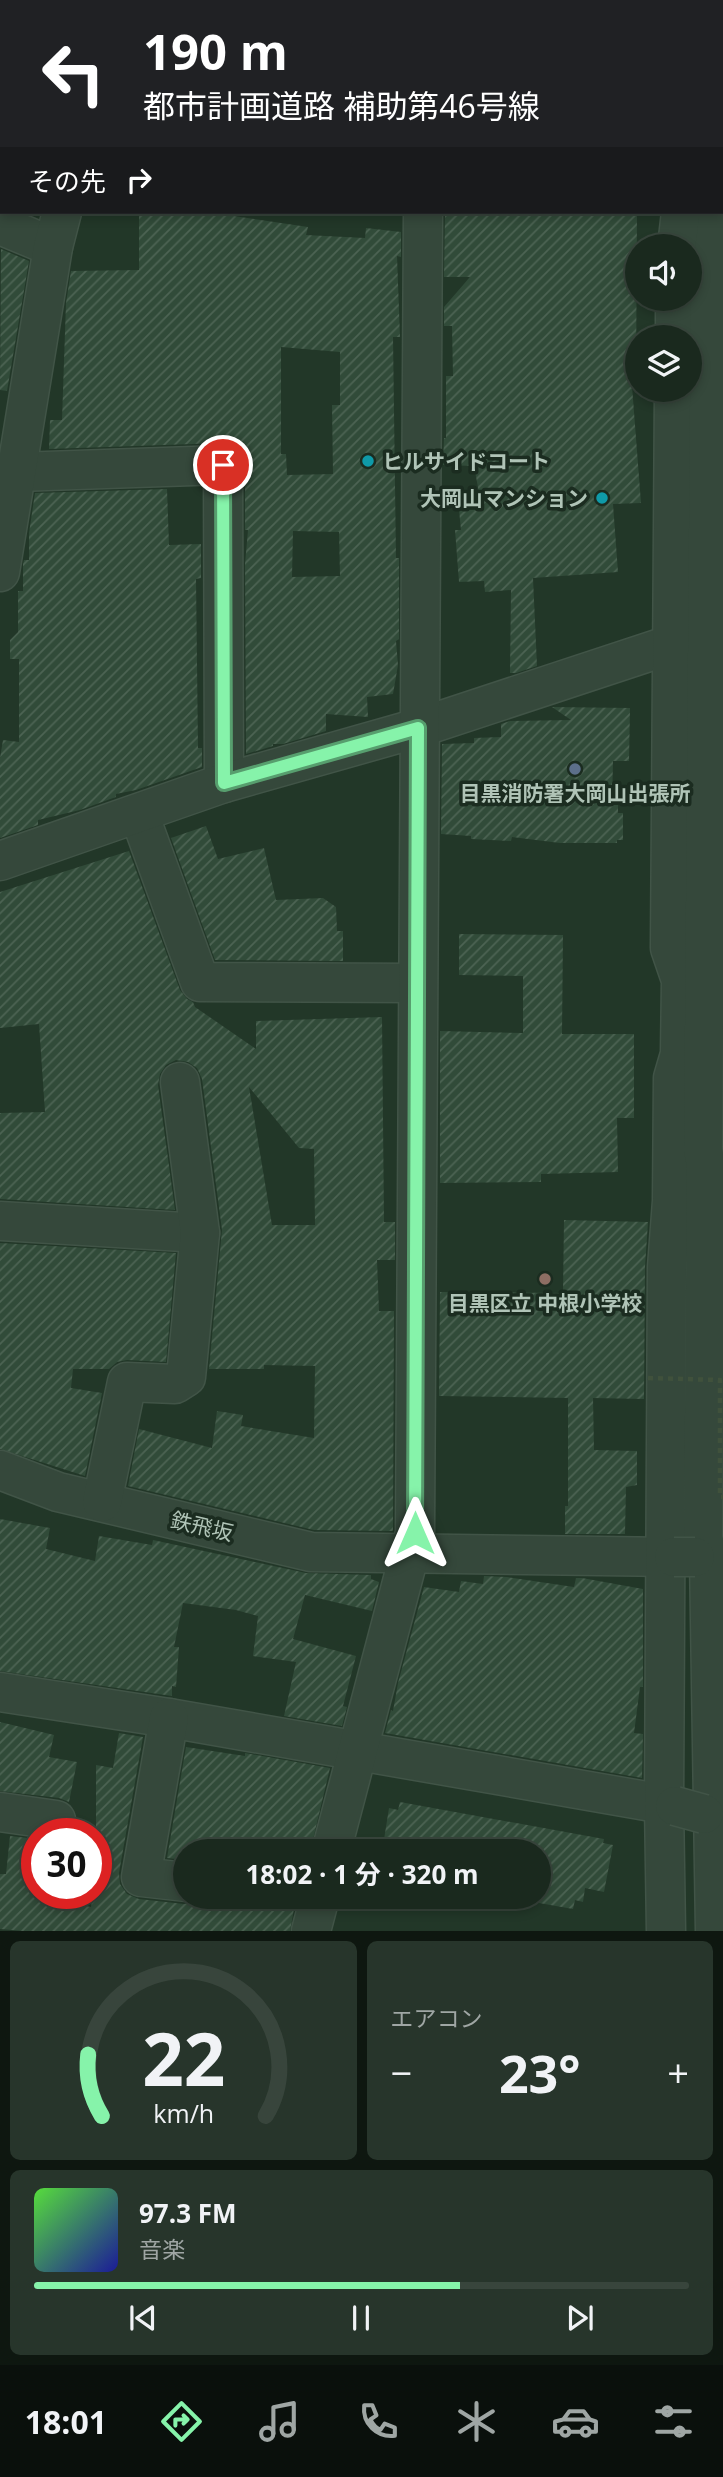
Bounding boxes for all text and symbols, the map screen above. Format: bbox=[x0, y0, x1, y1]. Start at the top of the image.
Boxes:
text: 190 m bbox=[143, 18, 288, 84]
icon: left bbox=[28, 28, 119, 119]
text: 都市計画道路 補助第46号線 bbox=[143, 84, 540, 127]
icon: right bbox=[120, 161, 158, 199]
text: その先 bbox=[28, 163, 106, 199]
map controls bbox=[625, 234, 702, 402]
button: sound bbox=[625, 234, 702, 311]
button: layers bbox=[625, 325, 702, 402]
pin bbox=[193, 435, 253, 495]
icon: arrive bbox=[204, 446, 242, 484]
place label: ヒルサイドコート bbox=[382, 447, 550, 475]
marker: ヒルサイドコート bbox=[360, 453, 376, 469]
place label: 大岡山マンション bbox=[420, 484, 588, 512]
marker: 大岡山マンション bbox=[594, 490, 610, 506]
marker: 目黒消防署大岡山出張所 bbox=[567, 761, 583, 777]
place label: 目黒消防署大岡山出張所 bbox=[460, 779, 691, 807]
marker: 目黒区立 中根小学校 bbox=[537, 1271, 553, 1287]
place label: 目黒区立 中根小学校 bbox=[448, 1289, 642, 1317]
position arrow bbox=[378, 1496, 452, 1570]
street label: 鉄飛坂 bbox=[168, 1505, 236, 1547]
speed limit sign: 30 bbox=[21, 1818, 112, 1909]
text: 18:02 · 1 分 · 320 m bbox=[245, 1856, 479, 1892]
text: エアコン bbox=[391, 2002, 483, 2034]
text: 22 bbox=[142, 2009, 225, 2108]
text: 23° bbox=[499, 2037, 581, 2108]
text: − bbox=[391, 2046, 412, 2098]
text: + bbox=[667, 2046, 689, 2098]
text: km/h bbox=[153, 2096, 214, 2130]
text: 97.3 FM bbox=[139, 2195, 237, 2231]
text: 音楽 bbox=[139, 2233, 185, 2265]
icon: previous bbox=[124, 2299, 162, 2337]
icon: pause bbox=[342, 2299, 380, 2337]
icon: next bbox=[561, 2299, 599, 2337]
icon: directions bbox=[157, 2397, 206, 2446]
icon: music bbox=[255, 2397, 304, 2446]
icon: phone bbox=[354, 2397, 403, 2446]
icon: climate bbox=[452, 2397, 501, 2446]
icon: car bbox=[551, 2397, 600, 2446]
icon: filters bbox=[649, 2397, 698, 2446]
text: 18:01 bbox=[25, 2400, 107, 2443]

